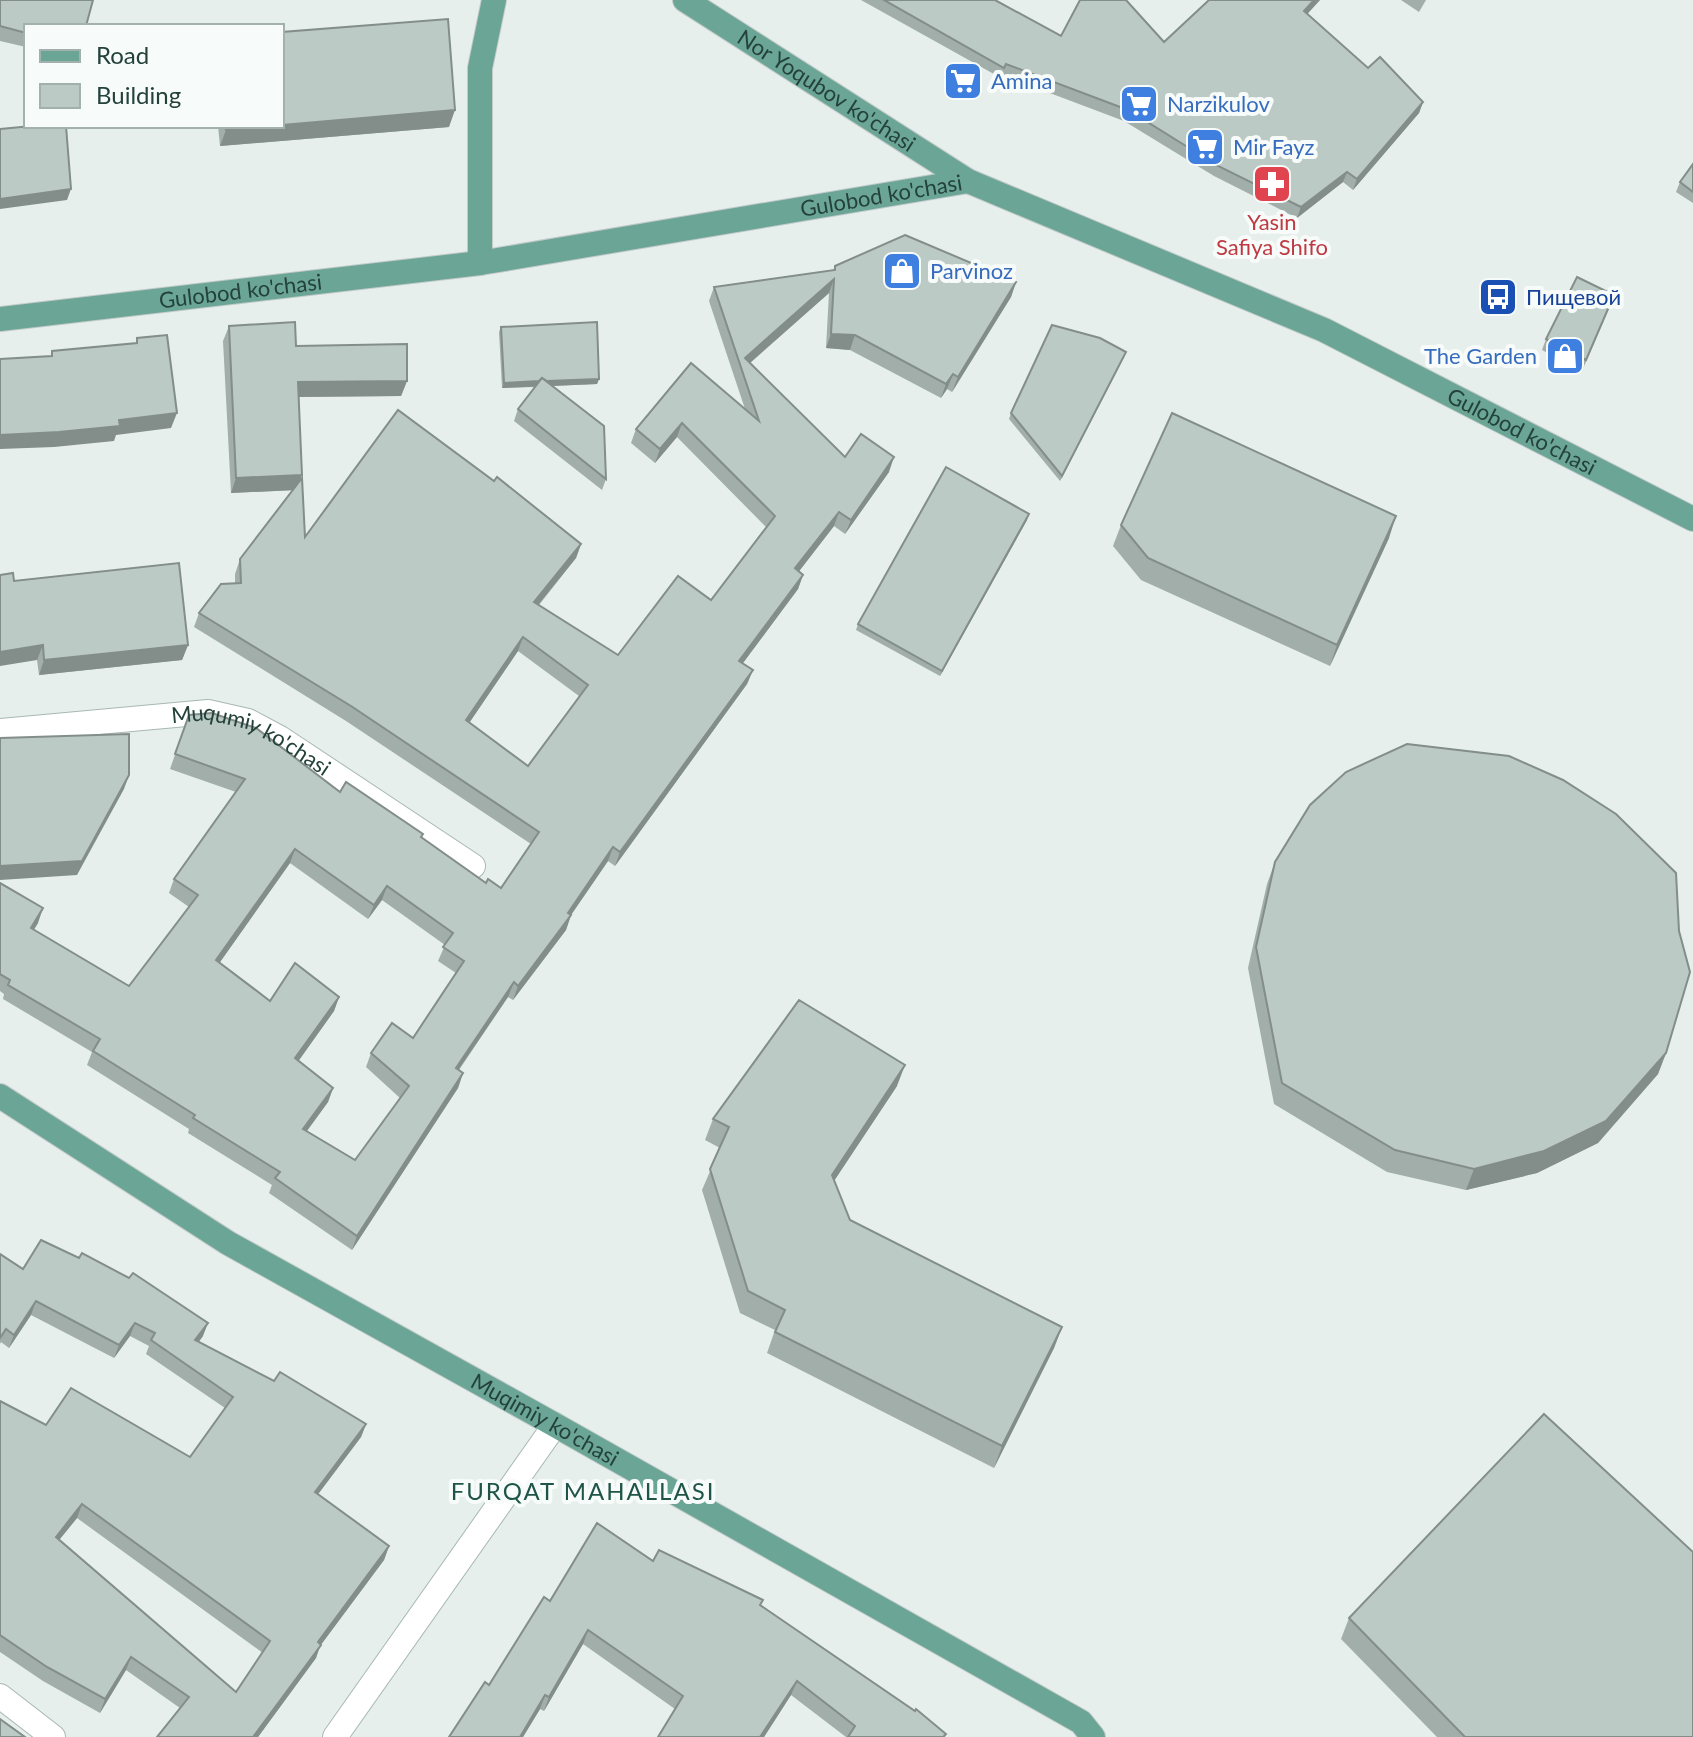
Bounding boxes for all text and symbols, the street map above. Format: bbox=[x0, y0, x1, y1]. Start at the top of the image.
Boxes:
street label: Nor Yoqubov ko'chasi bbox=[733, 23, 921, 157]
legend bbox=[24, 24, 284, 128]
text: Road bbox=[96, 40, 149, 69]
supermarket icon: Amina bbox=[942, 60, 984, 102]
place label: Amina bbox=[991, 67, 1052, 94]
text: Building bbox=[96, 80, 181, 109]
supermarket icon: Narzikulov bbox=[1118, 83, 1160, 125]
place label: Narzikulov bbox=[1167, 90, 1270, 117]
supermarket icon: Mir Fayz bbox=[1184, 126, 1226, 168]
place label: Mir Fayz bbox=[1233, 133, 1315, 160]
pharmacy icon: Yasin Safiya Shifo bbox=[1251, 163, 1293, 205]
street label: Gulobod ko'chasi bbox=[798, 168, 964, 222]
place label: Yasin Safiya Shifo bbox=[1216, 208, 1328, 260]
shop icon: Parvinoz bbox=[881, 250, 923, 292]
place label: Parvinoz bbox=[930, 257, 1013, 284]
street label: Gulobod ko'chasi bbox=[157, 268, 323, 313]
bus stop icon: Пищевой bbox=[1477, 276, 1519, 318]
place label: Пищевой bbox=[1526, 283, 1621, 310]
shop icon: The Garden bbox=[1544, 335, 1586, 377]
place label: The Garden bbox=[1424, 342, 1537, 369]
street label: Gulobod ko'chasi bbox=[1443, 381, 1601, 480]
street label: Muqumiy ko'chasi bbox=[170, 697, 336, 781]
street label: Muqimiy ko'chasi bbox=[466, 1367, 624, 1471]
district label: FURQAT MAHALLASI bbox=[451, 1476, 715, 1505]

